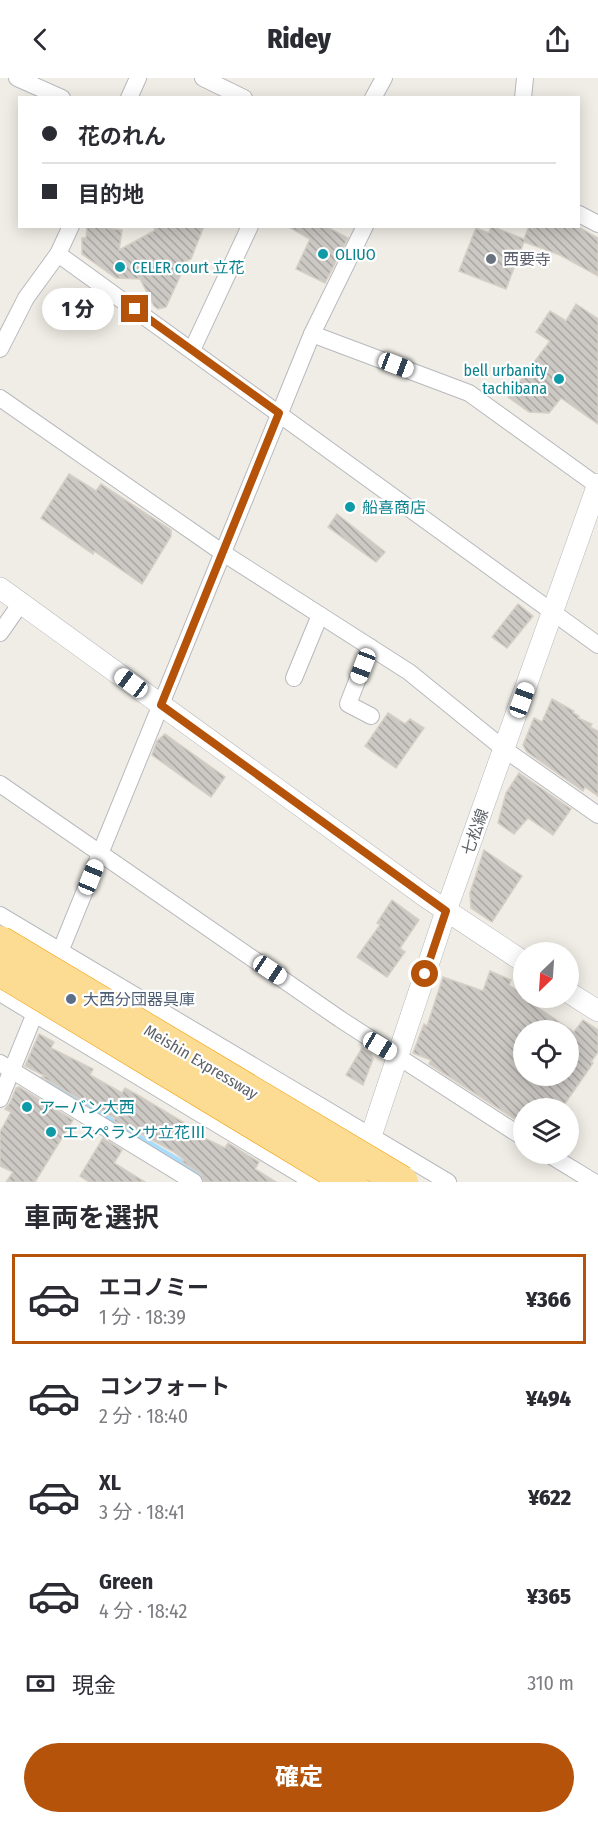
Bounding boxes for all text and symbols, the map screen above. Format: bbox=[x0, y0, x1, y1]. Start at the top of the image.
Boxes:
icon: back bbox=[24, 23, 57, 56]
text: Ridey bbox=[267, 23, 331, 55]
icon: share bbox=[541, 23, 574, 56]
text: 花のれん bbox=[78, 123, 166, 150]
text: 目的地 bbox=[78, 181, 144, 208]
place label: OLIUO bbox=[335, 245, 376, 264]
marker: OLIUO bbox=[316, 247, 330, 261]
place label: 西要寺 bbox=[503, 250, 551, 269]
marker: 西要寺 bbox=[484, 252, 498, 266]
place label: CELER court 立花 bbox=[132, 258, 245, 277]
marker: CELER court 立花 bbox=[113, 260, 127, 274]
callout: 1 分 bbox=[42, 288, 114, 330]
route end bbox=[121, 295, 148, 322]
text: 1 分 bbox=[62, 297, 94, 321]
car bbox=[376, 350, 416, 380]
place label: bell urbanity tachibana bbox=[463, 361, 548, 398]
marker: bell urbanity tachibana bbox=[552, 372, 566, 386]
place label: 船喜商店 bbox=[362, 498, 426, 517]
marker: 船喜商店 bbox=[343, 500, 357, 514]
car bbox=[348, 646, 378, 686]
car bbox=[111, 665, 151, 701]
car bbox=[507, 680, 537, 720]
street label: 七松線 bbox=[458, 806, 492, 858]
car bbox=[76, 857, 106, 897]
north arrow bbox=[513, 942, 579, 1008]
map controls bbox=[513, 942, 579, 1164]
car bbox=[250, 952, 290, 988]
route start bbox=[411, 960, 438, 987]
place label: 大西分団器具庫 bbox=[83, 990, 195, 1009]
marker: 大西分団器具庫 bbox=[64, 992, 78, 1006]
button: locate bbox=[513, 1020, 579, 1086]
street label: Meishin Expressway bbox=[141, 1021, 262, 1104]
car bbox=[360, 1029, 400, 1063]
place label: アーバン大西 bbox=[39, 1098, 135, 1117]
button: layers bbox=[513, 1098, 579, 1164]
marker: アーバン大西 bbox=[20, 1100, 34, 1114]
place label: エスペランサ立花Ⅲ bbox=[63, 1123, 206, 1142]
marker: エスペランサ立花Ⅲ bbox=[44, 1125, 58, 1139]
text: 車両を選択 bbox=[24, 1202, 159, 1234]
icon: car bbox=[27, 1272, 81, 1326]
text: エコノミー bbox=[99, 1274, 209, 1301]
text: ¥366 bbox=[526, 1286, 571, 1313]
text: 1 分 · 18:39 bbox=[99, 1305, 186, 1329]
icon: car bbox=[27, 1371, 81, 1425]
text: コンフォート bbox=[99, 1373, 230, 1400]
text: ¥494 bbox=[526, 1385, 571, 1412]
text: 2 分 · 18:40 bbox=[99, 1404, 188, 1428]
text: XL bbox=[99, 1469, 121, 1496]
icon: car bbox=[27, 1470, 81, 1524]
text: ¥622 bbox=[528, 1484, 571, 1511]
text: 3 分 · 18:41 bbox=[99, 1500, 185, 1524]
text: Green bbox=[99, 1568, 153, 1595]
icon: car bbox=[27, 1569, 81, 1623]
text: ¥365 bbox=[526, 1583, 571, 1610]
text: 4 分 · 18:42 bbox=[99, 1599, 187, 1623]
icon: cash bbox=[24, 1667, 57, 1700]
text: 310 m bbox=[527, 1671, 574, 1695]
text: 現金 bbox=[72, 1672, 116, 1699]
button: 確定 bbox=[24, 1743, 574, 1812]

